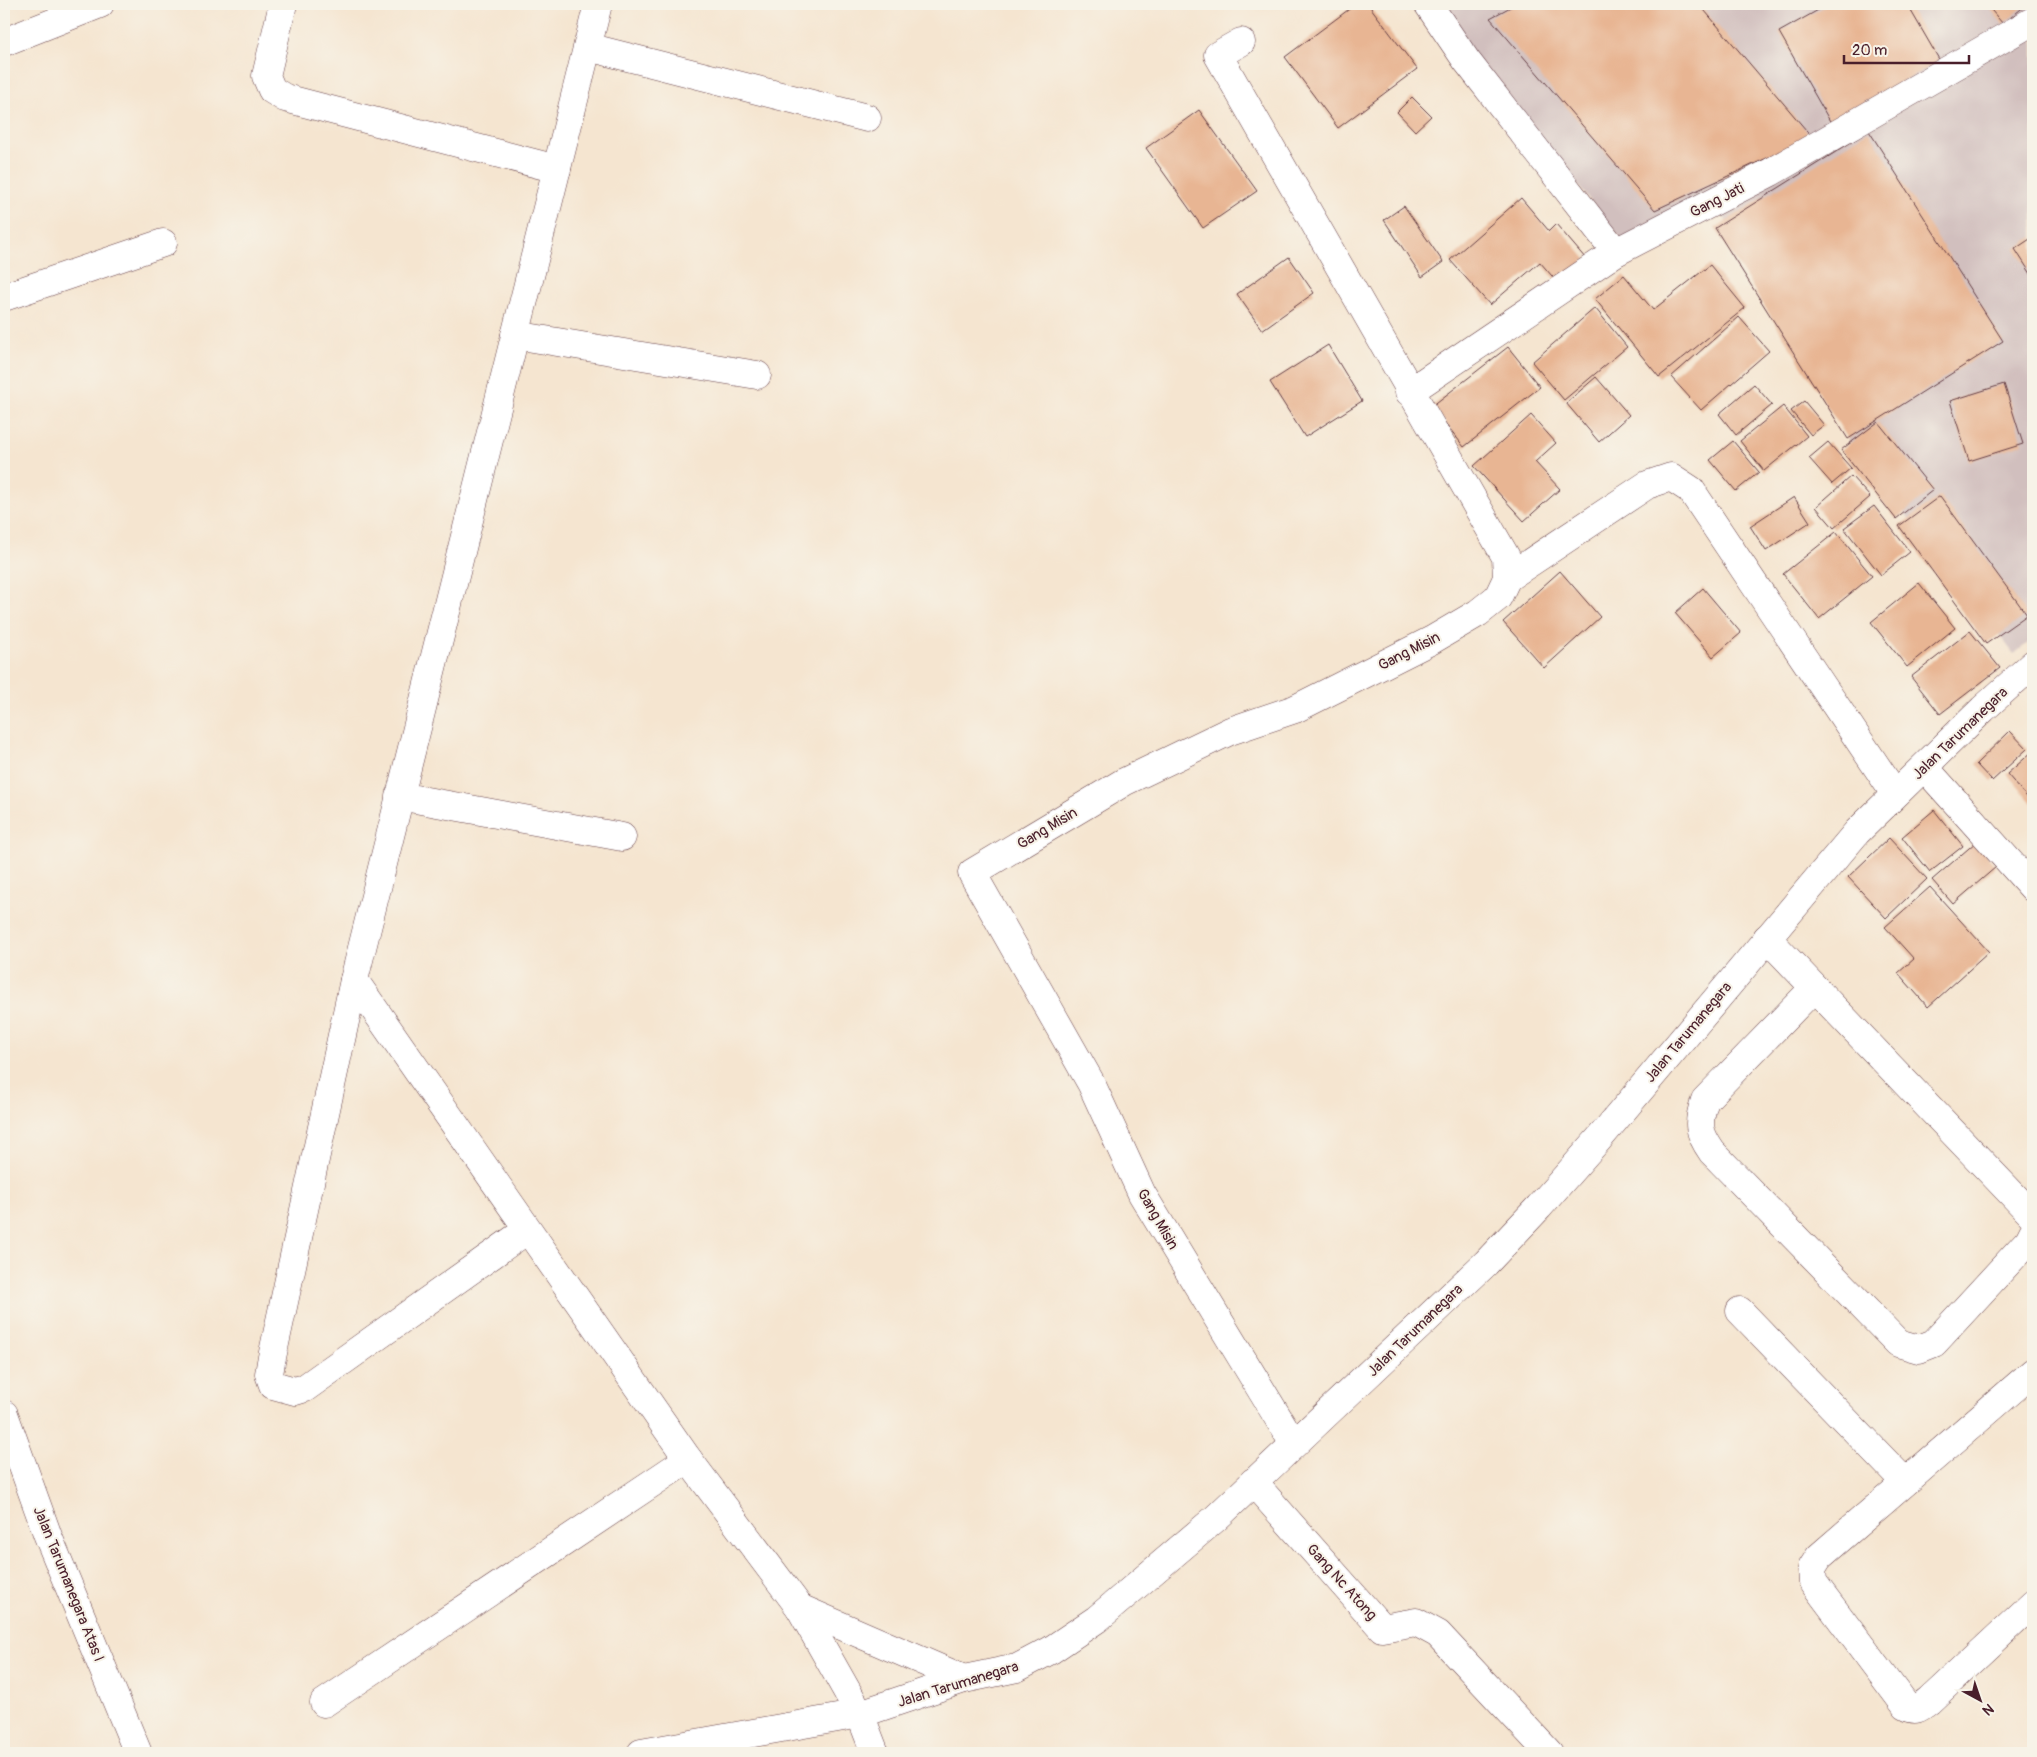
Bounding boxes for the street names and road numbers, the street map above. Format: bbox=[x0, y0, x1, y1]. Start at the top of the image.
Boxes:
street label: Gang Jati bbox=[1687, 179, 1748, 222]
street label: Gang Misin bbox=[1375, 628, 1443, 675]
street label: Jalan Tarumanegara bbox=[1909, 683, 2012, 784]
street label: Gang Misin bbox=[1014, 803, 1081, 854]
street label: Jalan Tarumanegara bbox=[1641, 978, 1736, 1086]
street label: Gang Misin bbox=[1133, 1186, 1183, 1253]
street label: Jalan Tarumanegara bbox=[1364, 1280, 1467, 1381]
street label: Jalan Tarumanegara Atas I bbox=[29, 1504, 108, 1665]
street label: Gang Nc Atong bbox=[1302, 1540, 1381, 1625]
street label: Jalan Tarumanegara bbox=[895, 1657, 1021, 1712]

